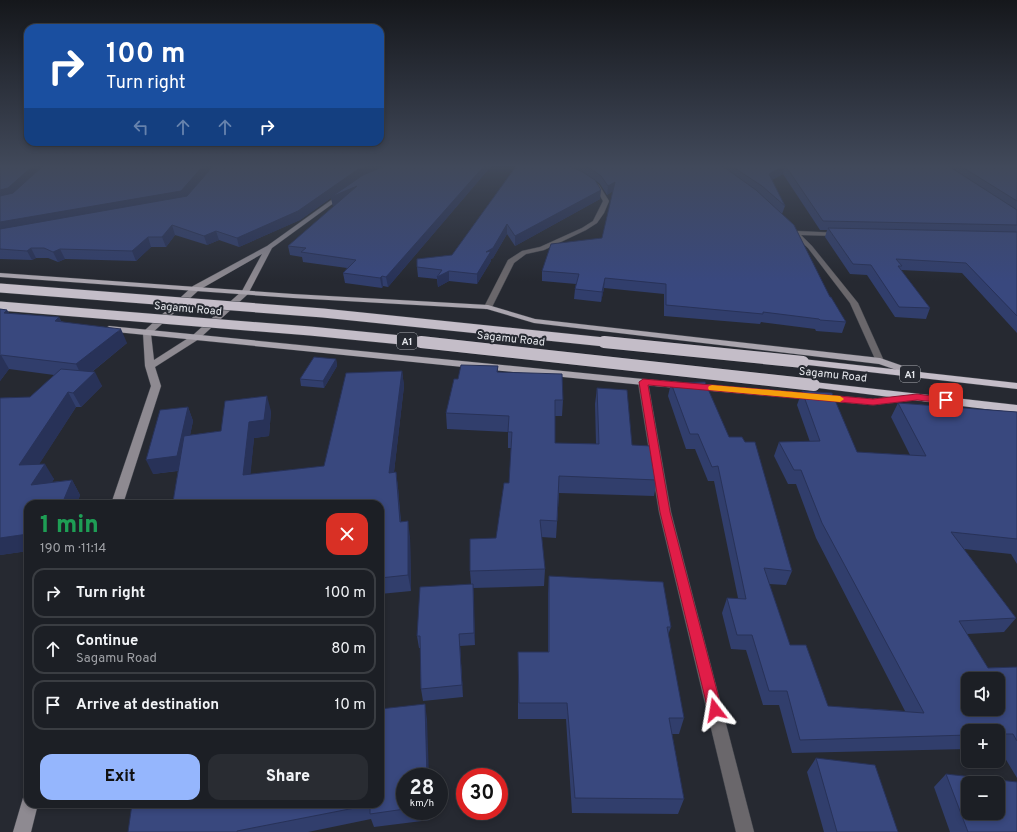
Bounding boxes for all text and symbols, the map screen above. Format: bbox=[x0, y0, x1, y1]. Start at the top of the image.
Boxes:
text: 100 m bbox=[106, 37, 186, 73]
icon: right bbox=[40, 40, 92, 92]
text: Turn right bbox=[106, 72, 186, 95]
icon: left bbox=[130, 116, 152, 138]
icon: ahead bbox=[172, 116, 194, 138]
icon: ahead bbox=[214, 116, 236, 138]
icon: right bbox=[256, 116, 278, 138]
street label: Sagamu Road bbox=[153, 299, 223, 319]
street label: Sagamu Road bbox=[476, 328, 546, 350]
road number: A1 bbox=[397, 333, 417, 349]
street label: Sagamu Road bbox=[798, 364, 868, 386]
road number: A1 bbox=[900, 366, 920, 382]
pin bbox=[929, 383, 963, 417]
icon: arrive bbox=[935, 389, 957, 411]
text: 1 min bbox=[40, 511, 99, 541]
button: close bbox=[326, 513, 368, 555]
text: 190 m · 11:14 bbox=[40, 541, 106, 557]
icon: right bbox=[42, 582, 64, 604]
text: Turn right bbox=[76, 584, 145, 603]
text: 100 m bbox=[325, 584, 366, 603]
text: Continue bbox=[76, 632, 138, 651]
icon: ahead bbox=[42, 638, 64, 660]
text: 80 m bbox=[331, 640, 366, 659]
text: Sagamu Road bbox=[76, 651, 157, 667]
map controls bbox=[961, 672, 1005, 820]
button: sound bbox=[961, 672, 1005, 716]
position arrow bbox=[694, 689, 736, 731]
icon: arrive bbox=[42, 694, 64, 716]
text: Arrive at destination bbox=[76, 696, 219, 715]
text: 10 m bbox=[335, 696, 366, 715]
button: + bbox=[961, 724, 1005, 768]
button: Exit bbox=[40, 754, 200, 800]
button: Share bbox=[208, 754, 368, 800]
speed limit sign: 30 bbox=[456, 768, 508, 820]
text: 28 bbox=[410, 776, 434, 802]
button: − bbox=[961, 776, 1005, 820]
text: km/h bbox=[410, 797, 434, 810]

